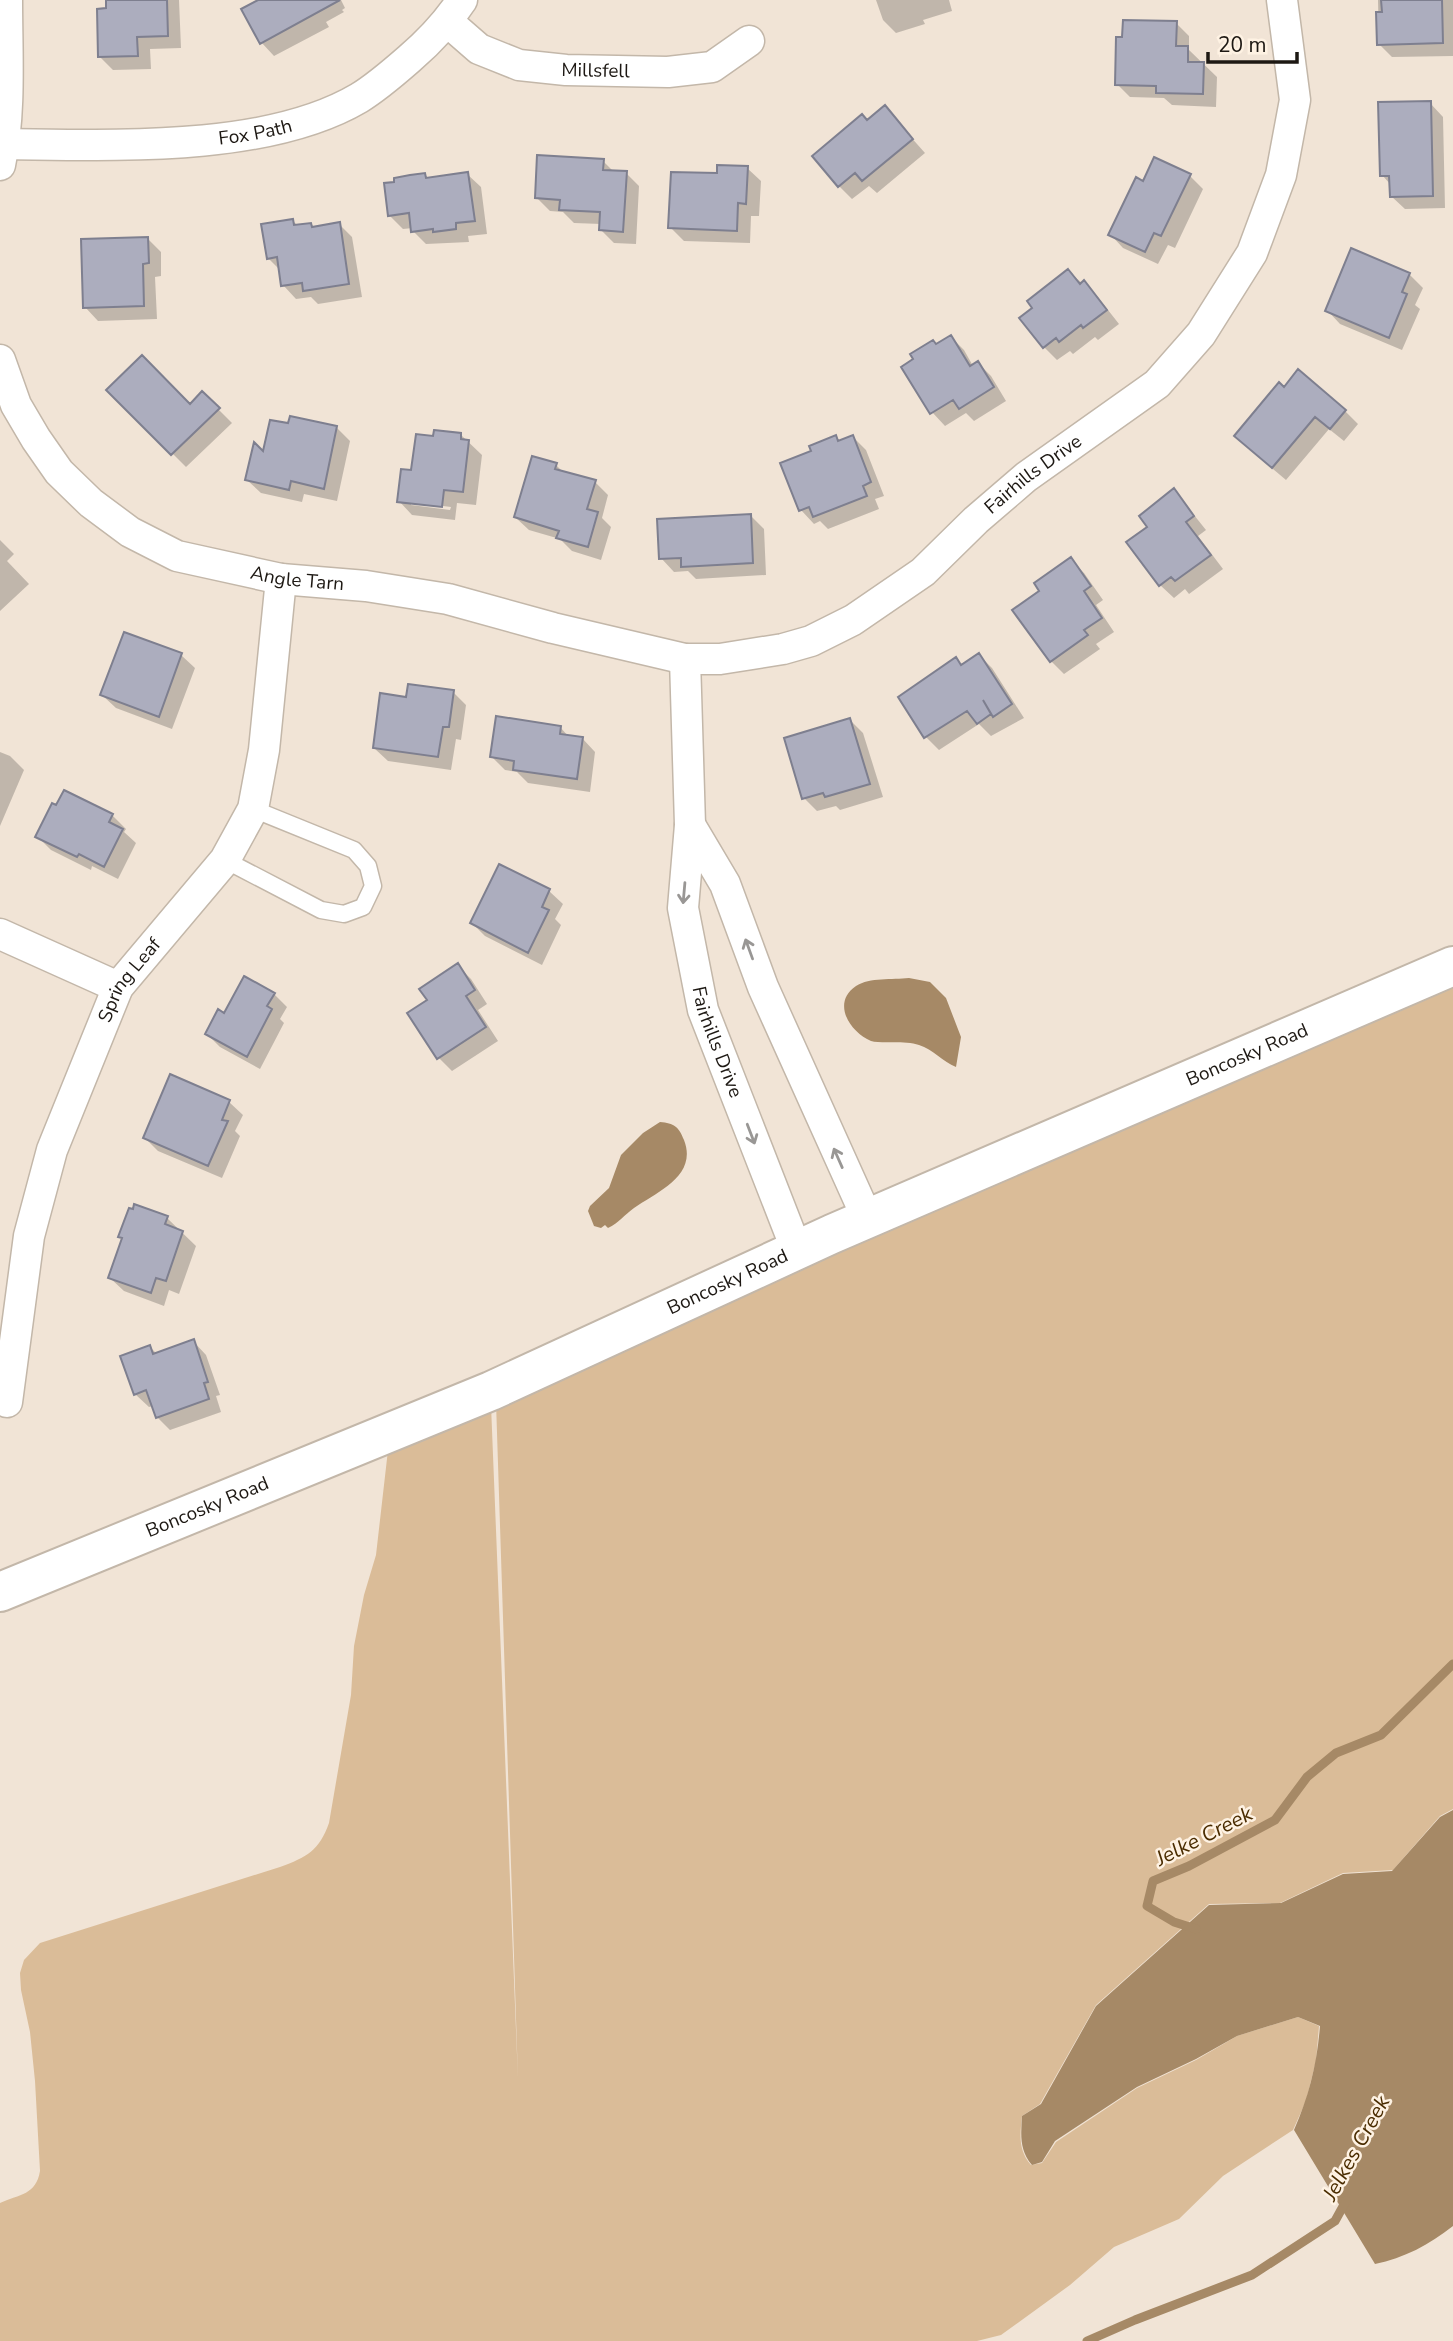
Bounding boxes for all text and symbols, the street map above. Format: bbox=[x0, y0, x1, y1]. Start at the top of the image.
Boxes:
scale bar bbox=[1208, 21, 1297, 65]
text: 20 m bbox=[1218, 31, 1267, 59]
street label: Millsfell bbox=[561, 57, 630, 84]
street label: Fox Path bbox=[217, 113, 295, 152]
street label: Fairhills Drive bbox=[979, 428, 1087, 520]
street label: Angle Tarn bbox=[248, 560, 345, 597]
one-way arrow bbox=[677, 881, 690, 904]
street label: Spring Leaf bbox=[92, 932, 167, 1026]
one-way arrow bbox=[742, 938, 754, 960]
street label: Fairhills Drive bbox=[686, 984, 749, 1101]
street label: Boncosky Road bbox=[1182, 1017, 1312, 1093]
one-way arrow bbox=[746, 1123, 759, 1145]
one-way arrow bbox=[831, 1148, 844, 1169]
street label: Boncosky Road bbox=[663, 1243, 792, 1321]
street label: Boncosky Road bbox=[142, 1470, 273, 1544]
water label: Jelke Creek bbox=[1150, 1799, 1258, 1873]
water label: Jelkes Creek bbox=[1315, 2090, 1396, 2206]

